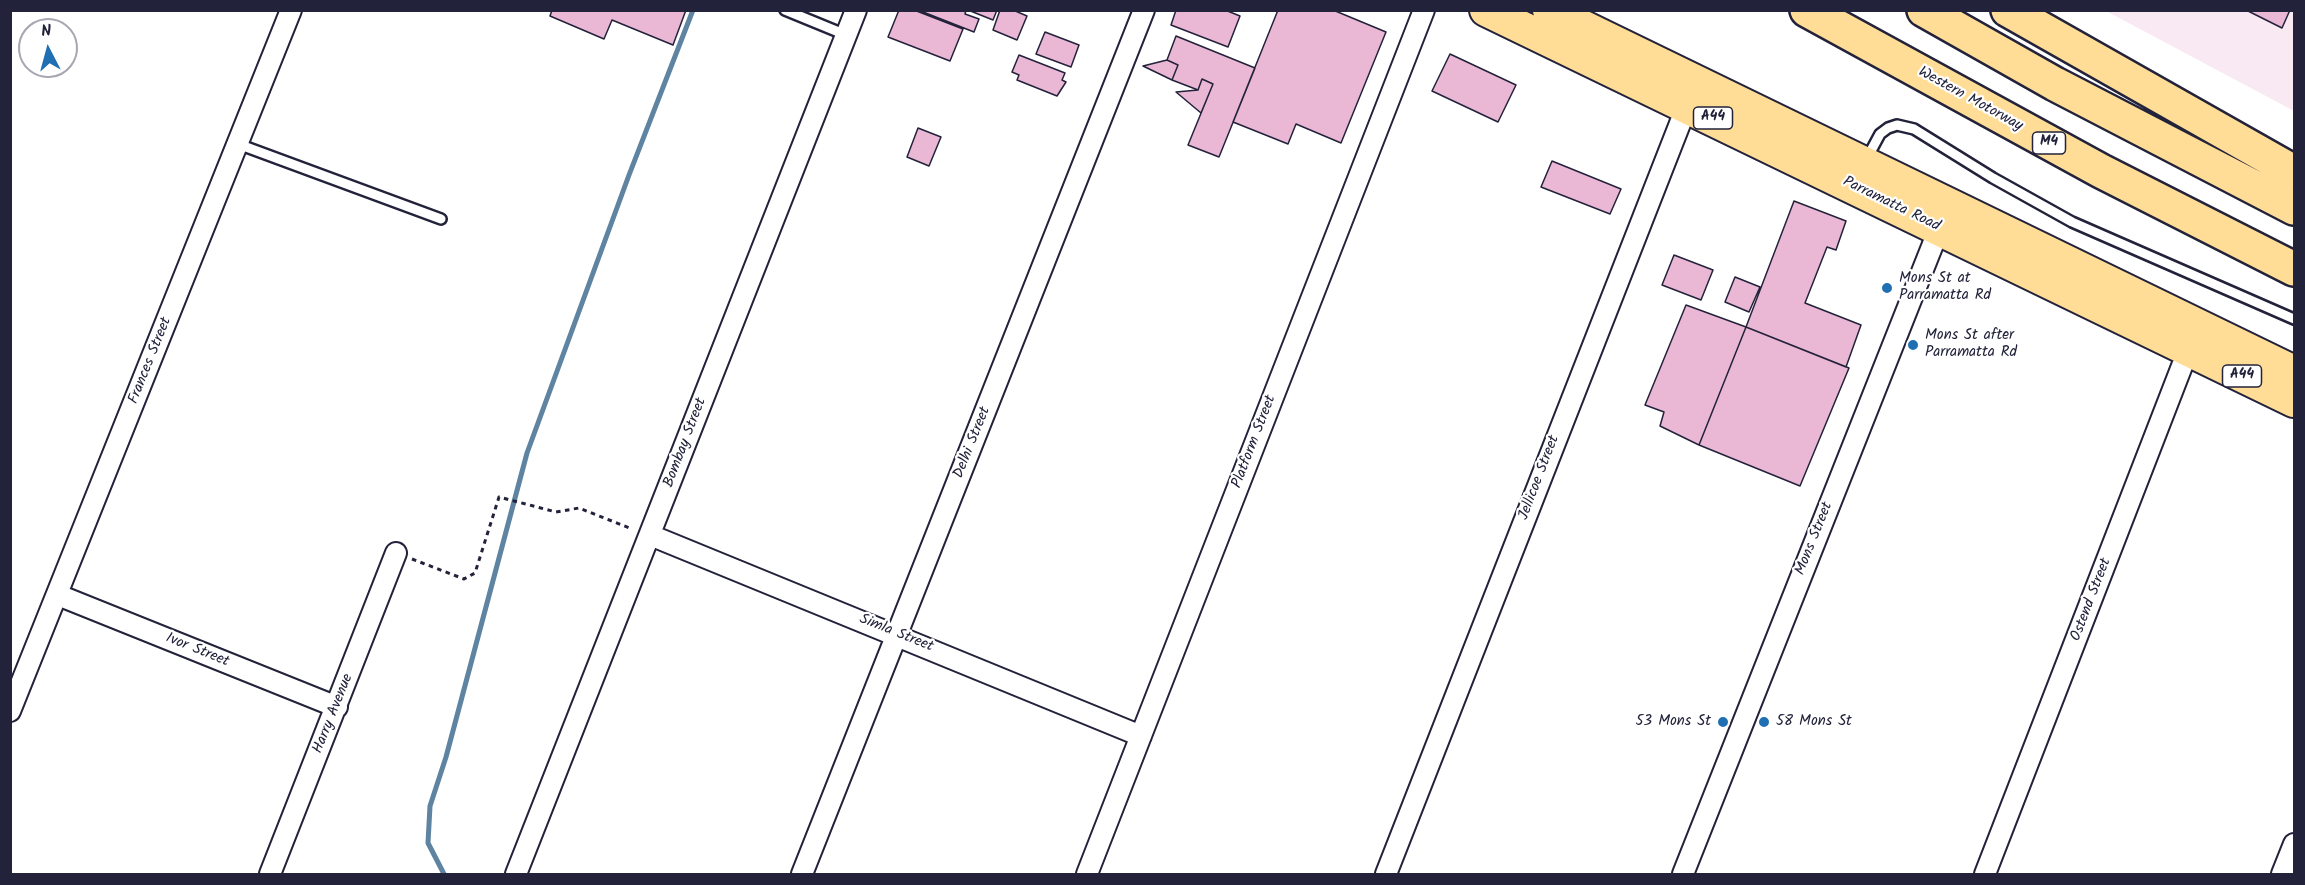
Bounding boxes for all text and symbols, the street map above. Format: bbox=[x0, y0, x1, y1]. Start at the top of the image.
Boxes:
north arrow bbox=[18, 18, 78, 78]
text: N bbox=[40, 19, 53, 45]
street label: Western Motorway bbox=[1915, 64, 2025, 136]
road number: A44 bbox=[1694, 107, 1732, 129]
road number: M4 bbox=[2032, 132, 2066, 154]
street label: Parramatta Road bbox=[1839, 174, 1943, 236]
place label: Mons St at Parramatta Rd bbox=[1899, 270, 1991, 305]
marker: Mons St at Parramatta Rd bbox=[1880, 281, 1894, 295]
street label: Frances Street bbox=[125, 315, 177, 407]
place label: Mons St after Parramatta Rd bbox=[1925, 327, 2017, 362]
marker: Mons St after Parramatta Rd bbox=[1906, 338, 1920, 352]
road number: A44 bbox=[2222, 365, 2262, 387]
street label: Platform Street bbox=[1229, 393, 1281, 491]
street label: Bombay Street bbox=[661, 396, 711, 490]
street label: Delhi Street bbox=[950, 405, 996, 481]
street label: Jellicoe Street bbox=[1516, 433, 1564, 523]
street label: Mons Street bbox=[1792, 500, 1838, 578]
street label: Ostend Street bbox=[2068, 556, 2116, 644]
street label: Simla Street bbox=[856, 611, 936, 657]
street label: Ivor Street bbox=[163, 630, 231, 672]
street label: Harry Avenue bbox=[310, 672, 358, 756]
place label: 53 Mons St bbox=[1636, 713, 1711, 731]
place label: 58 Mons St bbox=[1776, 713, 1852, 731]
marker: 53 Mons St bbox=[1716, 715, 1730, 729]
marker: 58 Mons St bbox=[1757, 715, 1771, 729]

